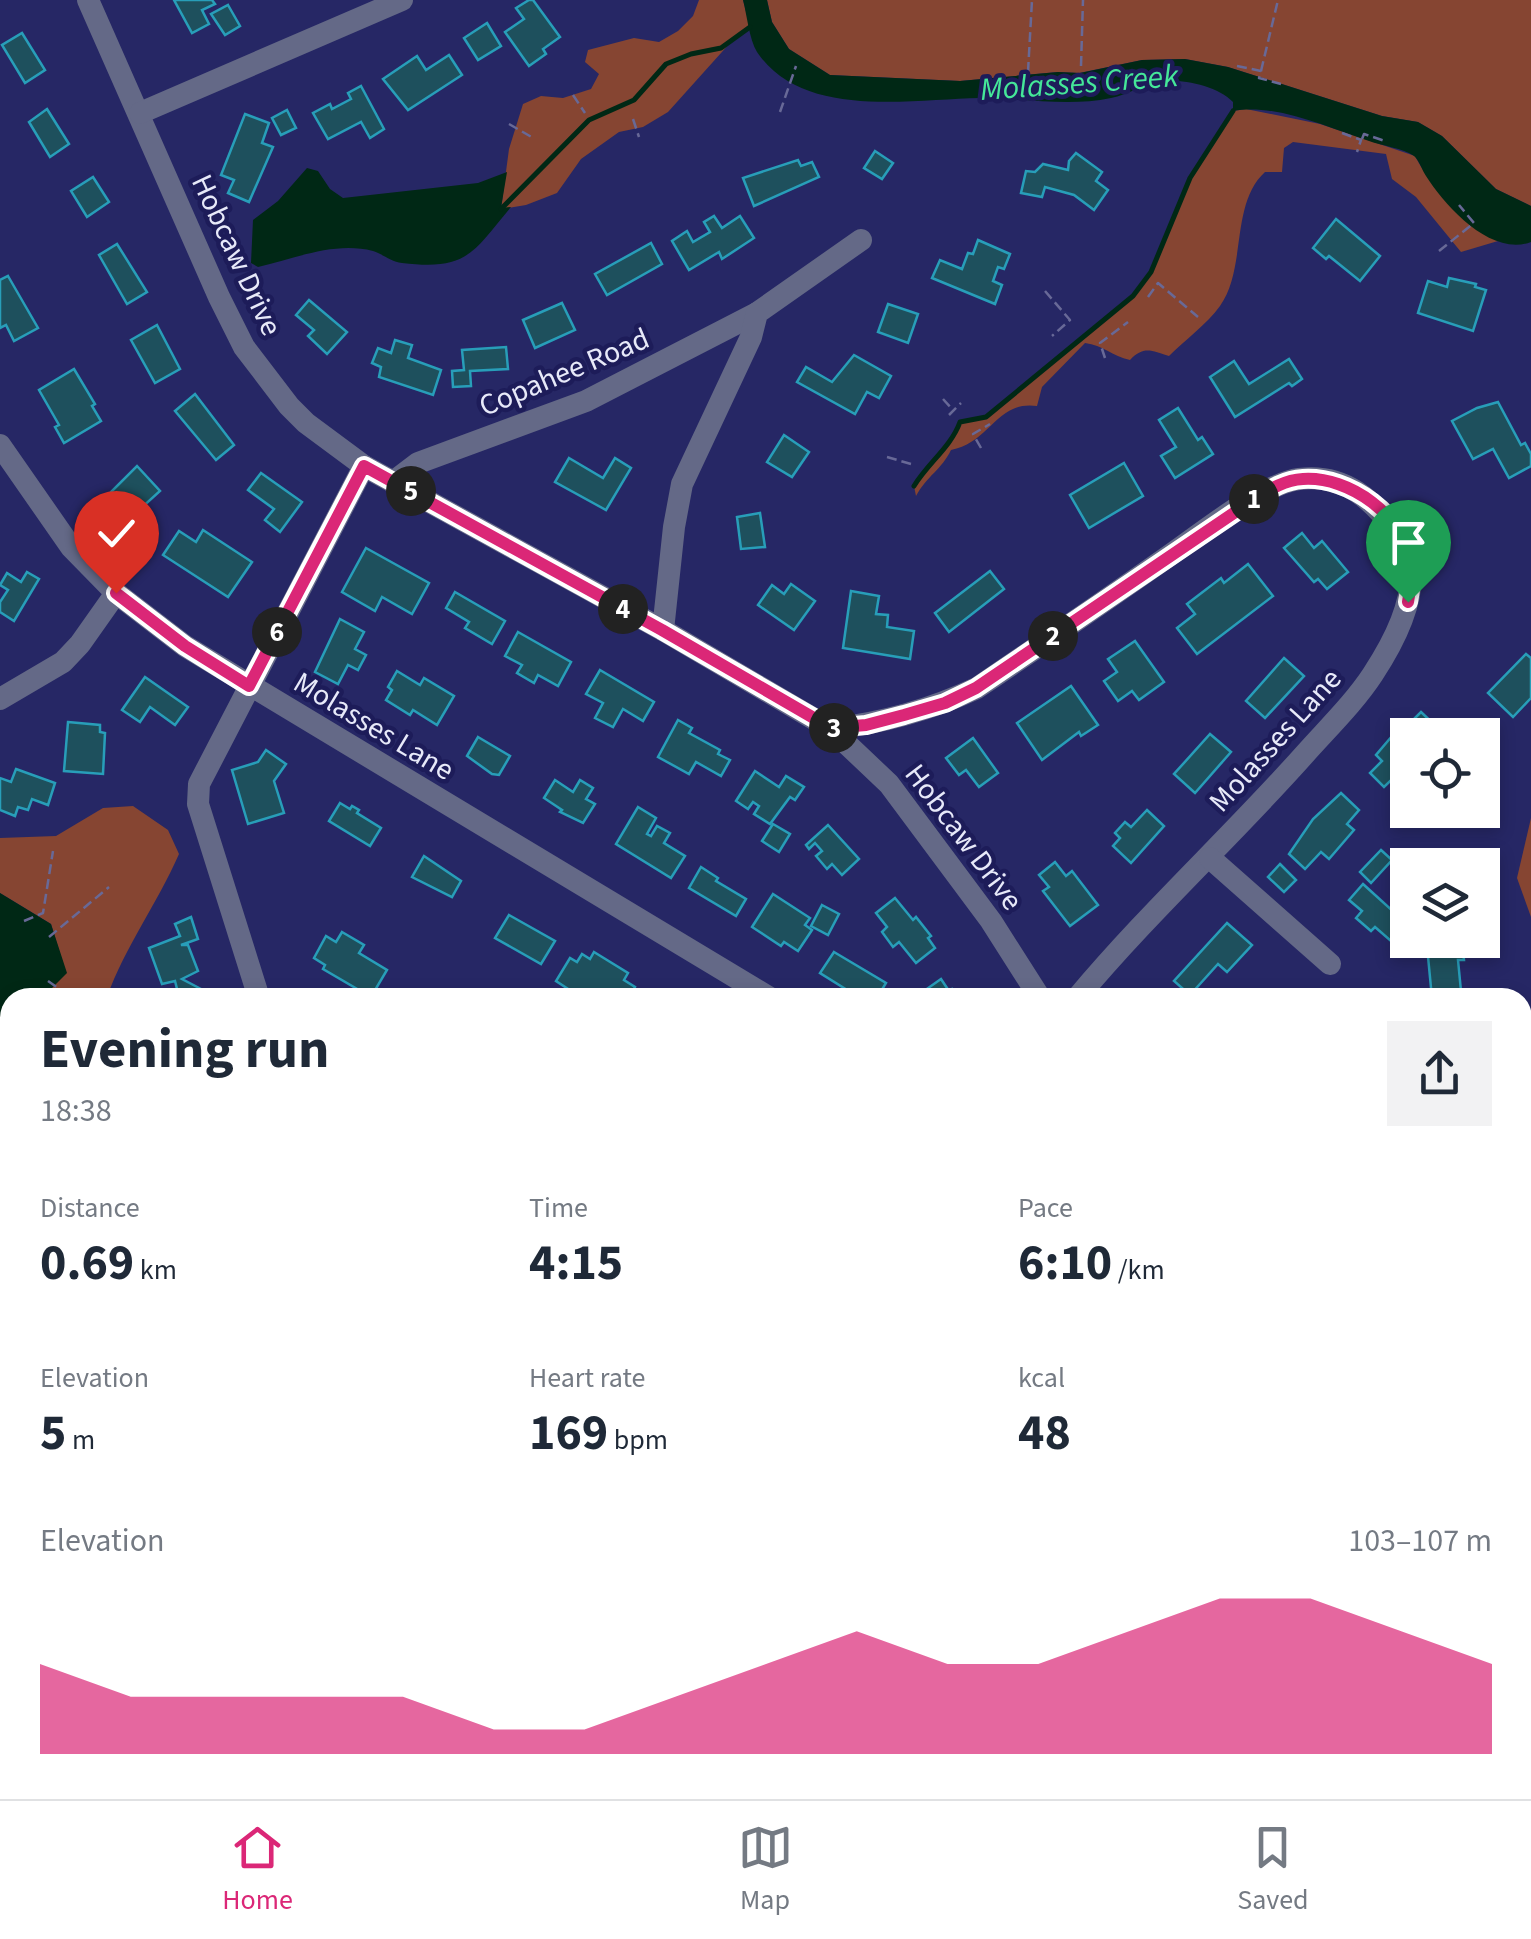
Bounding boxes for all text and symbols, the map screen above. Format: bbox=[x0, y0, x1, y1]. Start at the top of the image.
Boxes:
water label: Molasses Creek bbox=[978, 53, 1181, 113]
street label: Hobcaw Drive bbox=[180, 168, 293, 343]
street label: Copahee Road bbox=[472, 317, 656, 428]
pin: 5 bbox=[386, 466, 436, 516]
text: 5 bbox=[404, 471, 418, 511]
pin: 1 bbox=[1229, 474, 1279, 524]
text: 1 bbox=[1247, 479, 1261, 519]
pin bbox=[74, 491, 159, 594]
pin bbox=[1366, 500, 1451, 603]
icon: check bbox=[89, 506, 144, 561]
icon: arrive bbox=[1381, 515, 1436, 570]
pin: 4 bbox=[598, 584, 648, 634]
text: 4 bbox=[616, 589, 630, 629]
pin: 6 bbox=[252, 607, 302, 657]
pin: 2 bbox=[1028, 611, 1078, 661]
text: 6 bbox=[270, 612, 284, 652]
text: 2 bbox=[1046, 616, 1060, 656]
street label: Molasses Lane bbox=[1199, 659, 1352, 822]
street label: Molasses Lane bbox=[285, 662, 462, 791]
pin: 3 bbox=[809, 703, 859, 753]
text: 3 bbox=[827, 708, 841, 748]
map controls bbox=[1390, 718, 1500, 958]
button: locate bbox=[1390, 718, 1500, 828]
street label: Hobcaw Drive bbox=[894, 755, 1033, 920]
button: layers bbox=[1390, 848, 1500, 958]
text: Evening run bbox=[40, 1011, 329, 1089]
button: share bbox=[1387, 1021, 1492, 1126]
text: 18:38 bbox=[40, 1088, 112, 1134]
text: Distance bbox=[40, 1188, 140, 1228]
text: Time bbox=[529, 1188, 588, 1228]
text: Pace bbox=[1018, 1188, 1073, 1228]
text: 0.69 bbox=[40, 1228, 134, 1299]
text: 4:15 bbox=[529, 1228, 623, 1299]
text: 6:10 bbox=[1018, 1228, 1112, 1299]
text: km bbox=[134, 1250, 177, 1290]
text: /km bbox=[1112, 1250, 1165, 1290]
text: Elevation bbox=[40, 1358, 149, 1398]
text: Heart rate bbox=[529, 1358, 645, 1398]
text: kcal bbox=[1018, 1358, 1065, 1398]
text: 5 bbox=[40, 1398, 66, 1469]
text: 169 bbox=[529, 1398, 608, 1469]
text: 48 bbox=[1018, 1398, 1071, 1469]
text: m bbox=[66, 1420, 95, 1460]
text: bpm bbox=[608, 1420, 668, 1460]
text: Elevation bbox=[40, 1518, 165, 1564]
text: 103–107 m bbox=[1348, 1518, 1492, 1564]
tab: Home bbox=[222, 1820, 293, 1920]
tab: Map bbox=[738, 1820, 793, 1920]
tab: Saved bbox=[1237, 1820, 1309, 1920]

